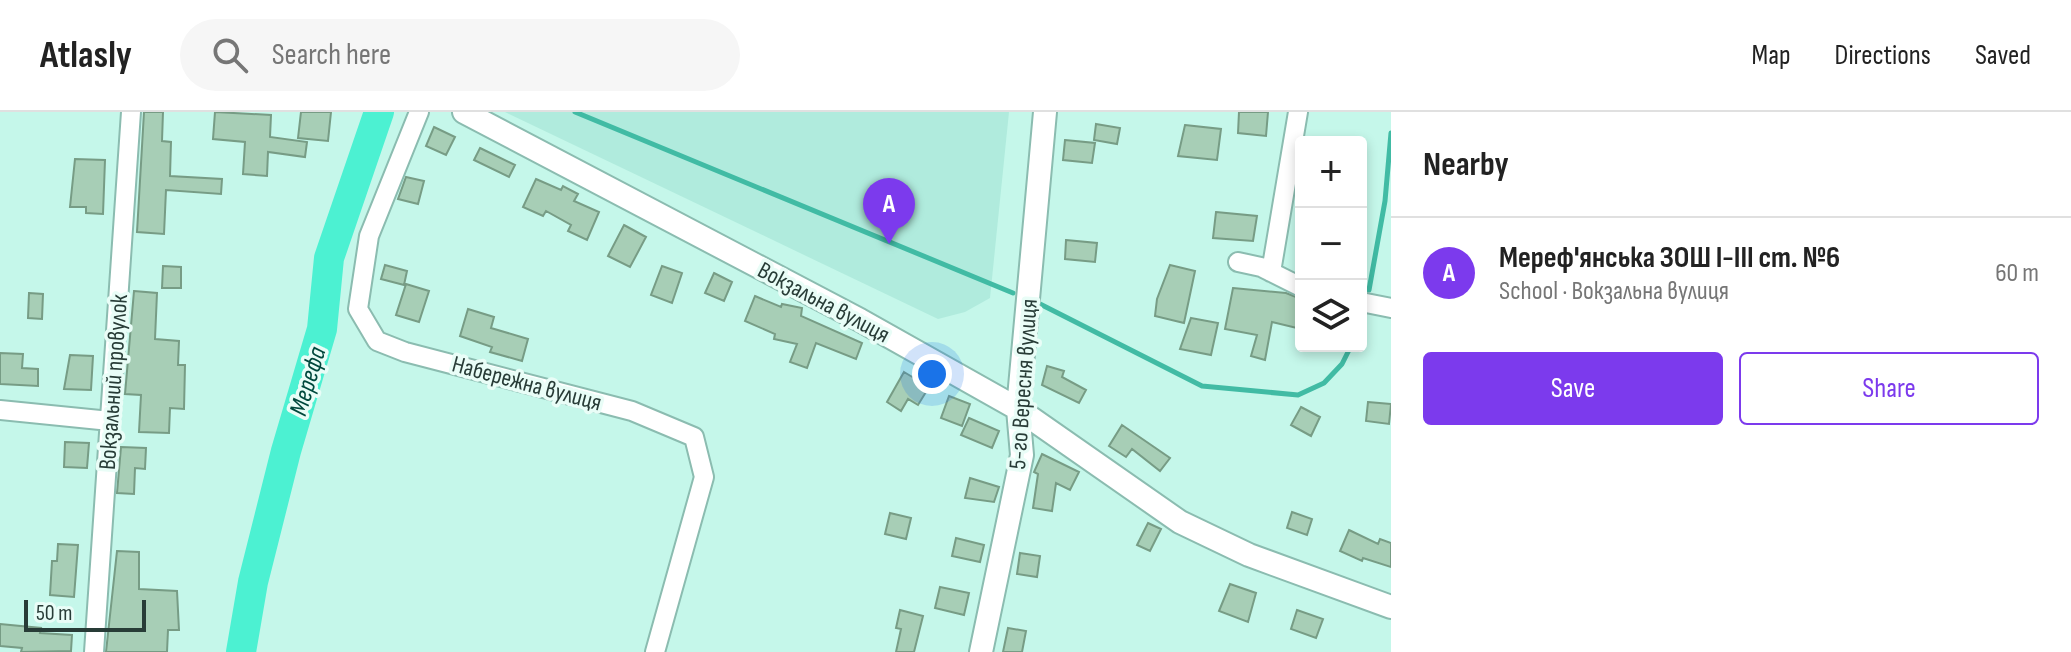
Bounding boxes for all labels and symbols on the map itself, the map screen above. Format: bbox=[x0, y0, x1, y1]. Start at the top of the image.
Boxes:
pin: A bbox=[863, 178, 915, 244]
street label: Вокзальна вулиця bbox=[753, 256, 895, 349]
street label: Вокзальний провулок bbox=[93, 292, 134, 471]
street label: 5-го Вересня вулиця bbox=[1003, 298, 1044, 470]
water label: Мерефа bbox=[283, 343, 334, 420]
street label: Набережна вулиця bbox=[449, 350, 605, 417]
your location bbox=[912, 354, 952, 394]
scale bar bbox=[24, 596, 146, 632]

